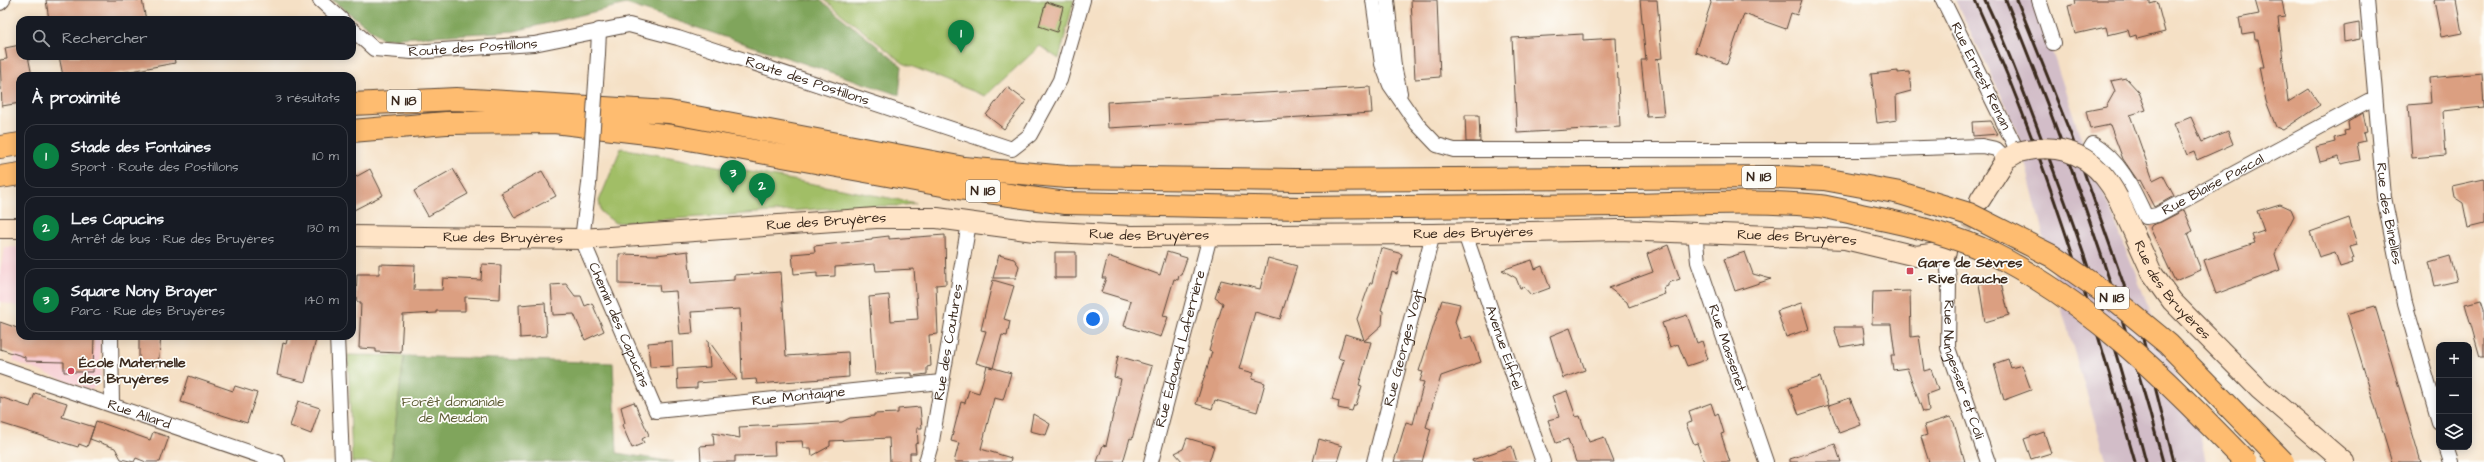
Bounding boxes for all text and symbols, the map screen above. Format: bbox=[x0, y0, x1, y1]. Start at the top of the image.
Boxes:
search box bbox=[16, 16, 356, 60]
street label: Rue Ernest Renan bbox=[1946, 19, 2016, 134]
pin: 1 bbox=[948, 20, 974, 53]
icon: search bbox=[30, 27, 52, 49]
text: Rechercher bbox=[62, 28, 147, 49]
street label: Route des Postillons bbox=[408, 34, 538, 62]
street label: Route des Postillons bbox=[743, 51, 872, 111]
text: À proximité bbox=[32, 86, 121, 110]
text: 3 résultats bbox=[275, 89, 340, 107]
road number: N 118 bbox=[387, 90, 421, 112]
text: Stade des Fontaines bbox=[71, 137, 211, 158]
text: 1 bbox=[45, 147, 47, 165]
text: 110 m bbox=[312, 147, 339, 165]
street label: Rue Blaise Pascal bbox=[2158, 149, 2268, 220]
text: Sport · Route des Postillons bbox=[71, 158, 238, 176]
pin: 3 bbox=[720, 160, 746, 193]
street label: Rue des Binelles bbox=[2371, 162, 2407, 267]
road number: N 118 bbox=[1742, 166, 1776, 188]
pin: 2 bbox=[749, 173, 775, 206]
road number: N 118 bbox=[966, 180, 1000, 202]
street label: Rue des Bruyères bbox=[766, 208, 886, 236]
text: Les Capucins bbox=[71, 209, 164, 230]
text: 2 bbox=[42, 219, 50, 237]
text: 130 m bbox=[307, 219, 339, 237]
street label: Rue des Bruyères bbox=[1413, 222, 1533, 244]
street label: Rue des Bruyères bbox=[1089, 224, 1209, 246]
street label: Rue des Bruyères bbox=[1737, 225, 1859, 252]
street label: Rue des Bruyères bbox=[443, 227, 563, 249]
text: Arrêt de bus · Rue des Bruyères bbox=[71, 230, 274, 248]
street label: Rue des Bruyères bbox=[2129, 238, 2215, 345]
place label: Gare de Sèvres - Rive Gauche bbox=[1918, 253, 2022, 289]
street label: Chemin des Capucins bbox=[583, 259, 655, 391]
marker: Gare de Sèvres - Rive Gauche bbox=[1905, 266, 1915, 276]
street label: Rue Édouard Laferrière bbox=[1150, 268, 1211, 430]
text: Square Nony Brayer bbox=[71, 281, 217, 302]
street label: Rue des Coutures bbox=[929, 283, 968, 402]
street label: Rue Georges Vogt bbox=[1379, 287, 1428, 408]
road number: N 118 bbox=[2095, 287, 2129, 309]
text: 3 bbox=[43, 291, 49, 309]
text: 140 m bbox=[305, 291, 339, 309]
street label: Rue Nungesser et Coli bbox=[1938, 300, 1989, 442]
text: Parc · Rue des Bruyères bbox=[71, 302, 225, 320]
street label: Rue Massenet bbox=[1703, 302, 1751, 395]
street label: Avenue Eiffel bbox=[1480, 303, 1528, 392]
your location bbox=[1083, 309, 1103, 329]
map controls bbox=[2436, 342, 2472, 450]
button: + bbox=[2436, 342, 2472, 378]
place label: École Maternelle des Bruyères bbox=[78, 353, 186, 389]
marker: École Maternelle des Bruyères bbox=[66, 366, 76, 376]
button: − bbox=[2436, 378, 2472, 414]
street label: Rue Montaigne bbox=[751, 382, 847, 411]
park label: Forêt domaniale de Meudon bbox=[401, 392, 505, 428]
street label: Rue Allard bbox=[105, 394, 173, 435]
button: layers bbox=[2436, 414, 2472, 450]

